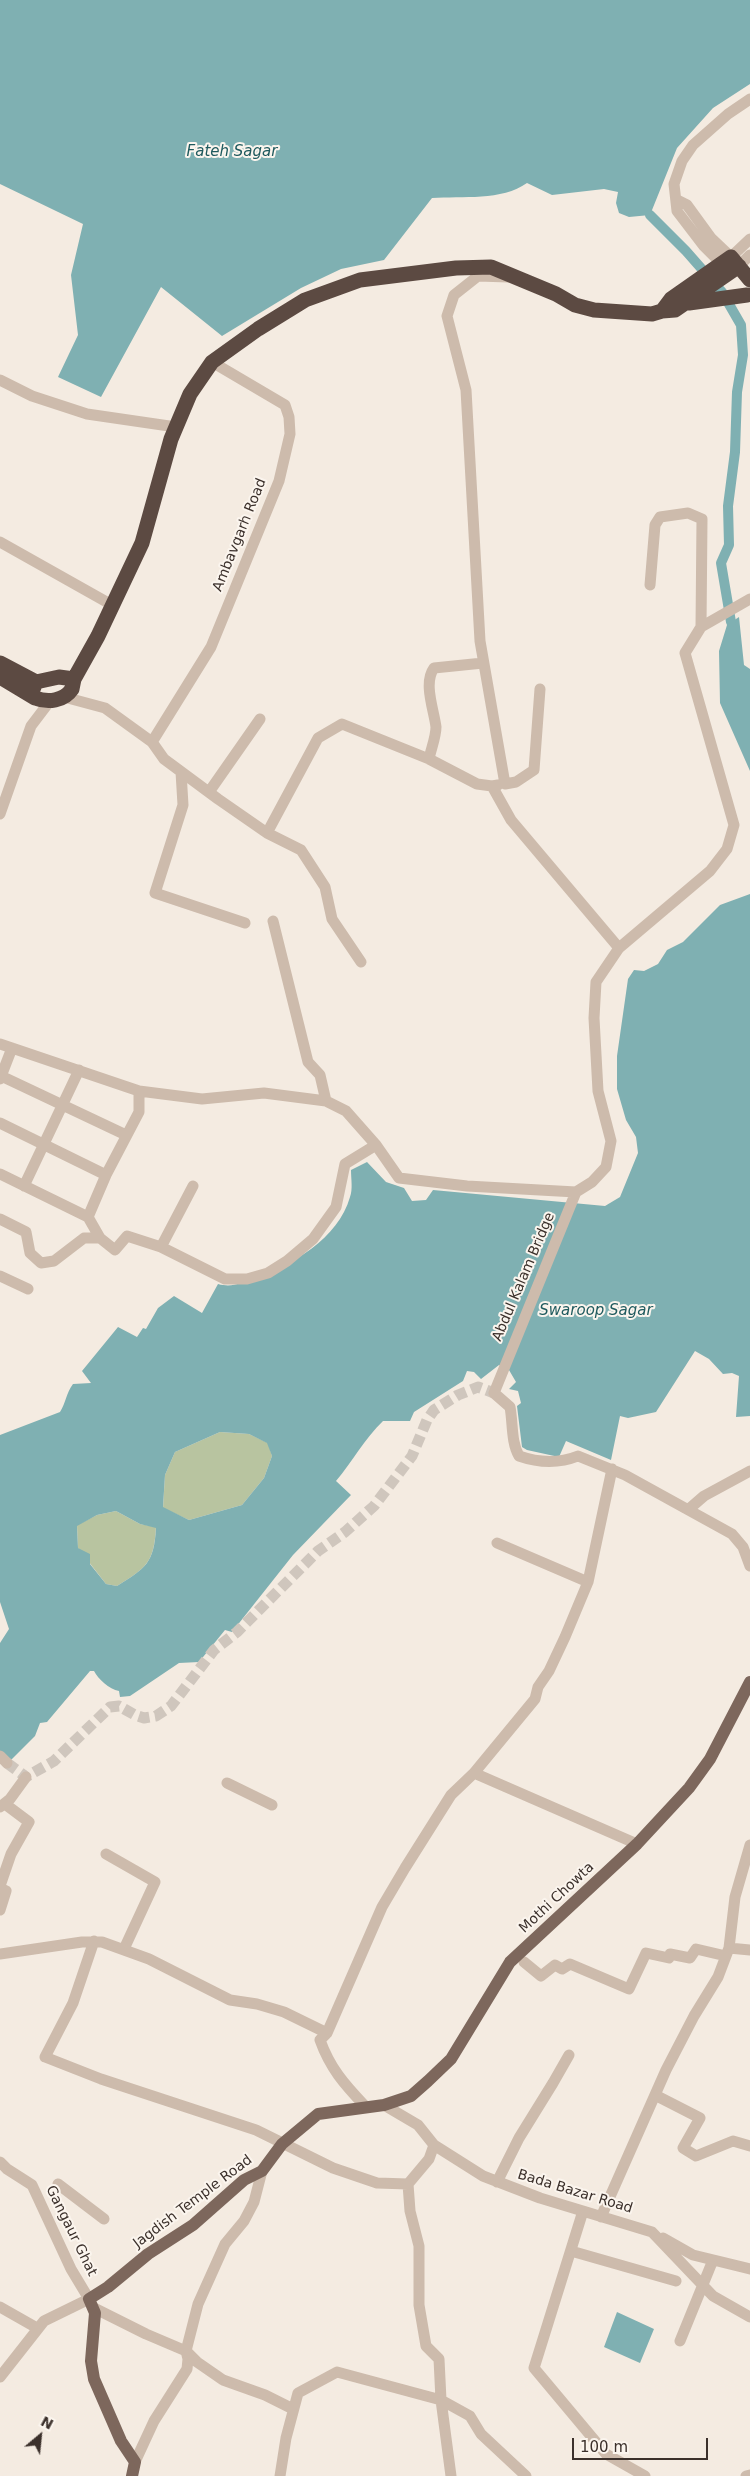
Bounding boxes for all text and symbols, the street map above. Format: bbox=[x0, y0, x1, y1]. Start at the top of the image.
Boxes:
water label: Fateh Sagar bbox=[187, 143, 277, 161]
street label: Ambavgarh Road bbox=[210, 476, 270, 594]
street label: Abdul Kalam Bridge bbox=[489, 1210, 559, 1344]
water label: Swaroop Sagar bbox=[539, 1302, 653, 1320]
street label: Mothi Chowta bbox=[516, 1859, 598, 1937]
street label: Jagdish Temple Road bbox=[130, 2152, 256, 2252]
street label: Bada Bazar Road bbox=[515, 2166, 635, 2218]
street label: Gangaur Ghat bbox=[42, 2183, 100, 2279]
north arrow bbox=[15, 2411, 65, 2461]
text: N bbox=[38, 2413, 56, 2433]
scale bar bbox=[575, 2428, 711, 2460]
text: 100 m bbox=[580, 2438, 628, 2456]

